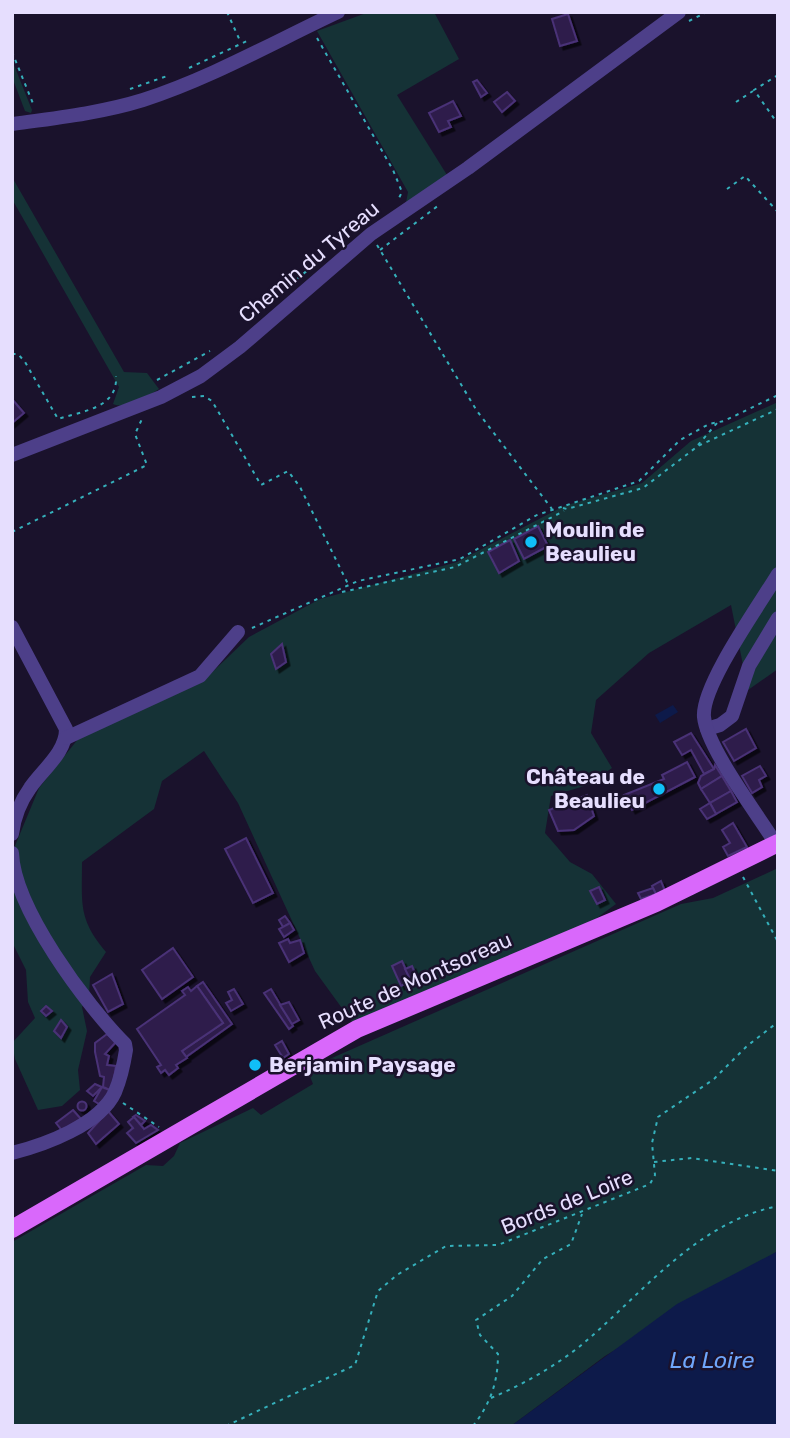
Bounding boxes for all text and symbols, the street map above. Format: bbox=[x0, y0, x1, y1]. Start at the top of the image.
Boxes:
street label: Chemin du Tyreau bbox=[233, 196, 384, 328]
place label: Moulin de Beaulieu bbox=[545, 517, 644, 566]
marker: Moulin de Beaulieu bbox=[523, 534, 539, 550]
place label: Château de Beaulieu bbox=[526, 764, 645, 813]
marker: Château de Beaulieu bbox=[651, 781, 667, 797]
street label: Route de Montsoreau bbox=[314, 927, 515, 1034]
place label: Berjamin Paysage bbox=[269, 1052, 456, 1077]
marker: Berjamin Paysage bbox=[247, 1057, 263, 1073]
street label: Bords de Loire bbox=[497, 1164, 636, 1239]
water label: La Loire bbox=[670, 1346, 754, 1374]

